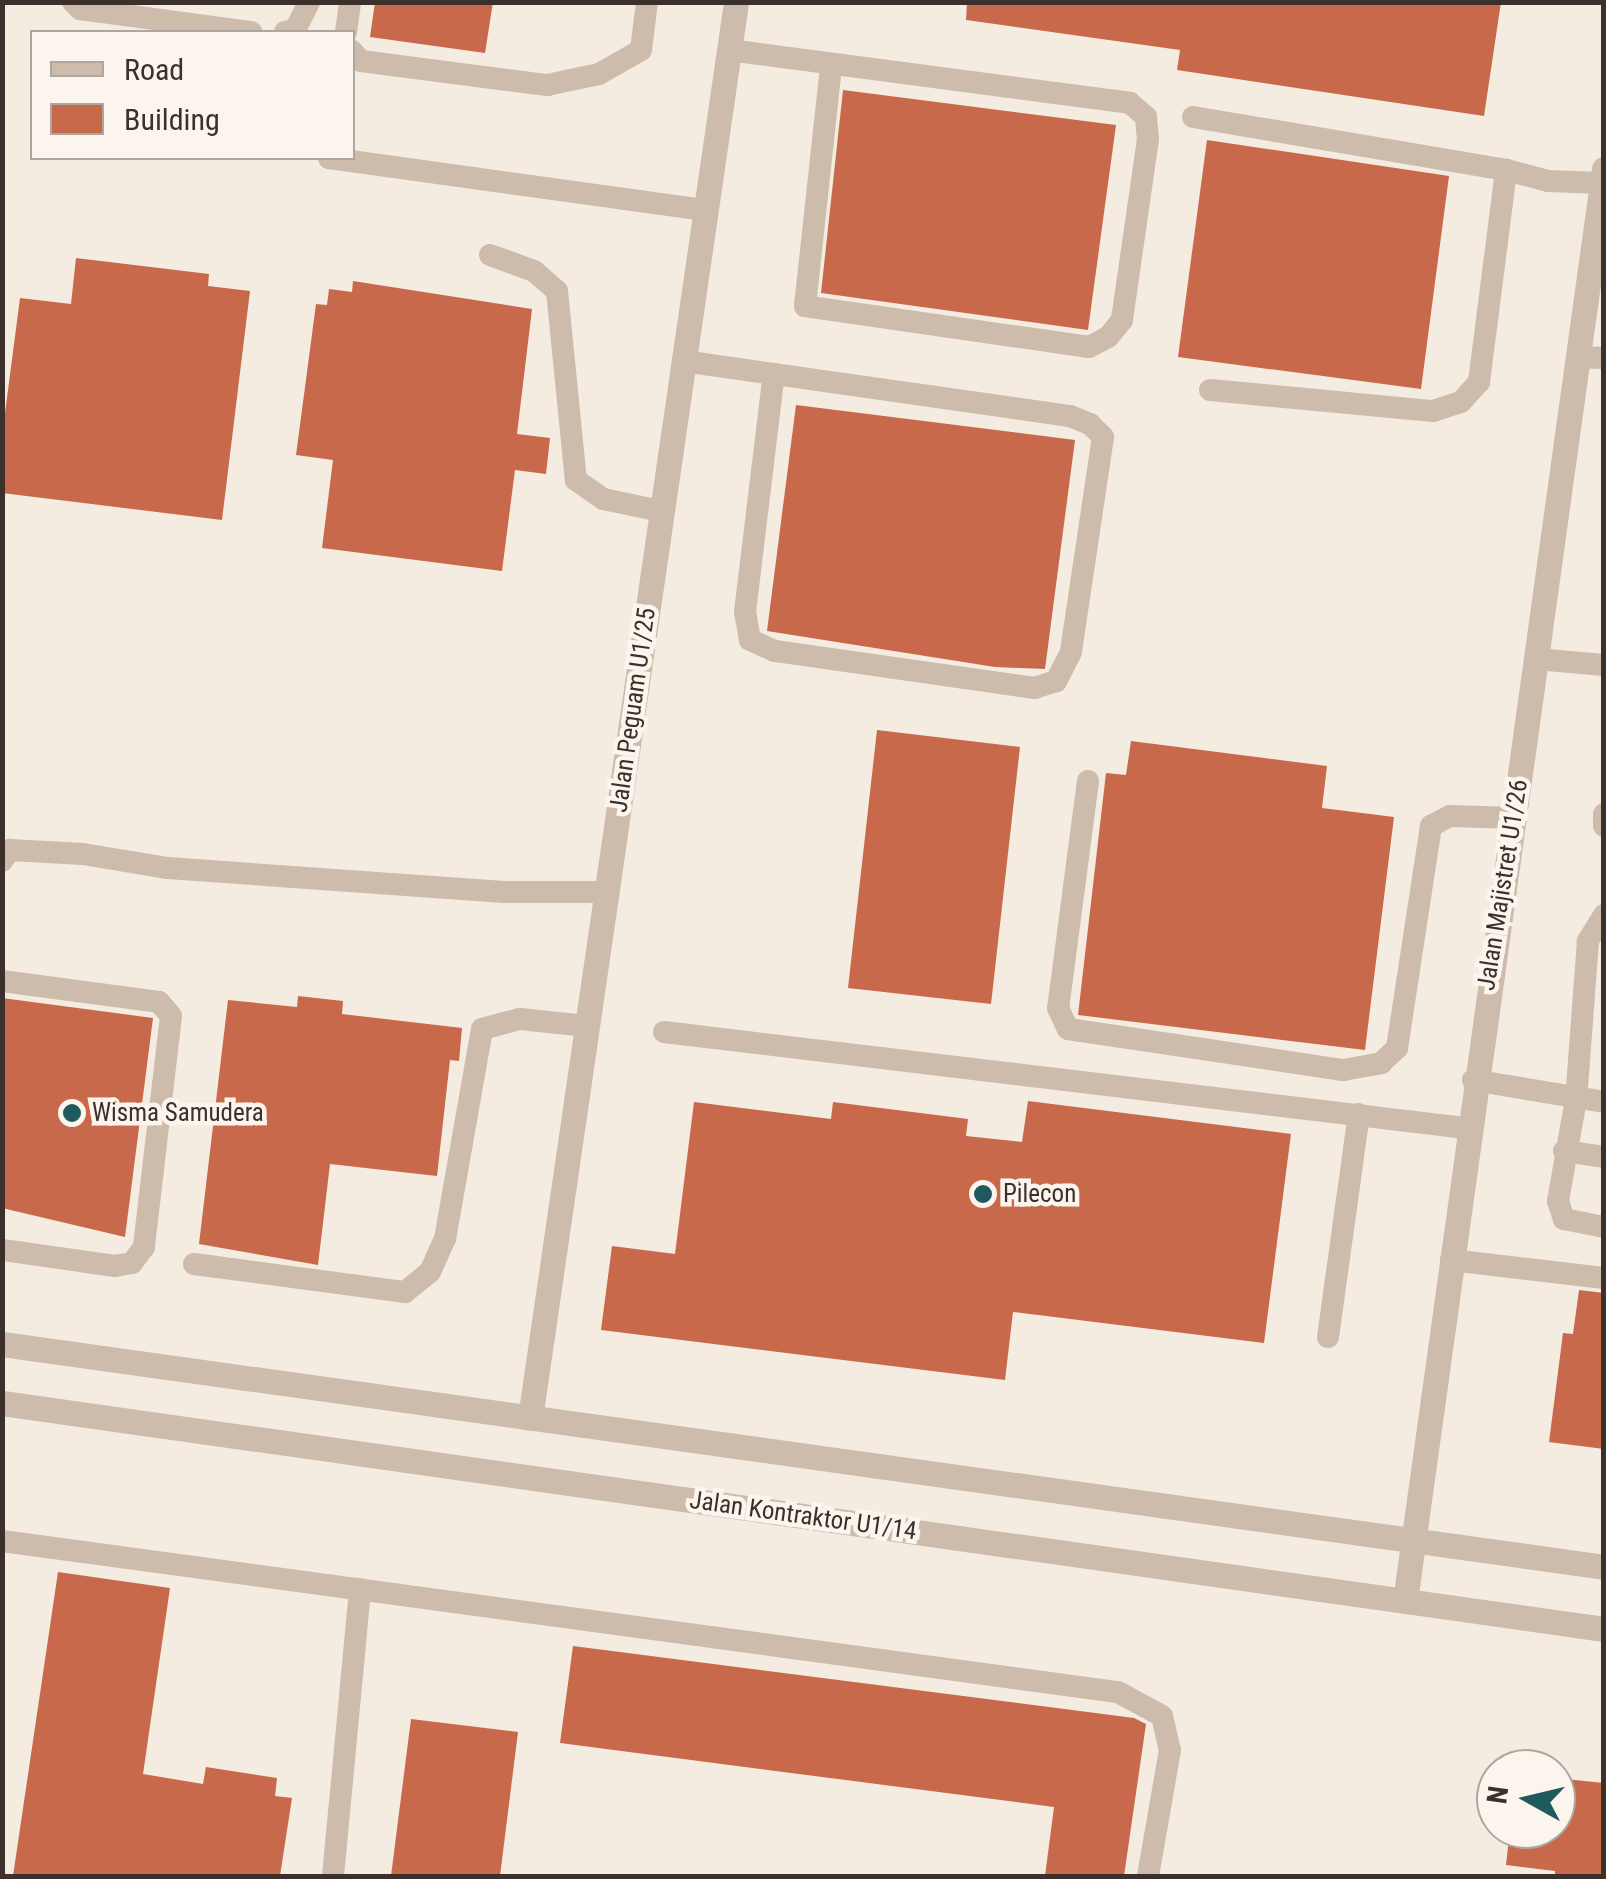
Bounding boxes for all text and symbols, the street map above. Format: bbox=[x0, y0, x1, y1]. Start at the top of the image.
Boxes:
legend bbox=[30, 30, 355, 160]
text: Road bbox=[124, 52, 184, 87]
text: Building bbox=[124, 102, 220, 137]
street label: Jalan Peguam U1/25 bbox=[604, 606, 662, 814]
street label: Jalan Majistret U1/26 bbox=[1472, 777, 1534, 993]
place label: Wisma Samudera bbox=[92, 1098, 264, 1128]
marker: Wisma Samudera bbox=[61, 1102, 83, 1124]
place label: Pilecon bbox=[1003, 1179, 1076, 1209]
marker: Pilecon bbox=[972, 1183, 994, 1205]
street label: Jalan Kontraktor U1/14 bbox=[688, 1485, 918, 1547]
north arrow bbox=[1476, 1749, 1576, 1849]
text: N bbox=[1480, 1784, 1515, 1806]

